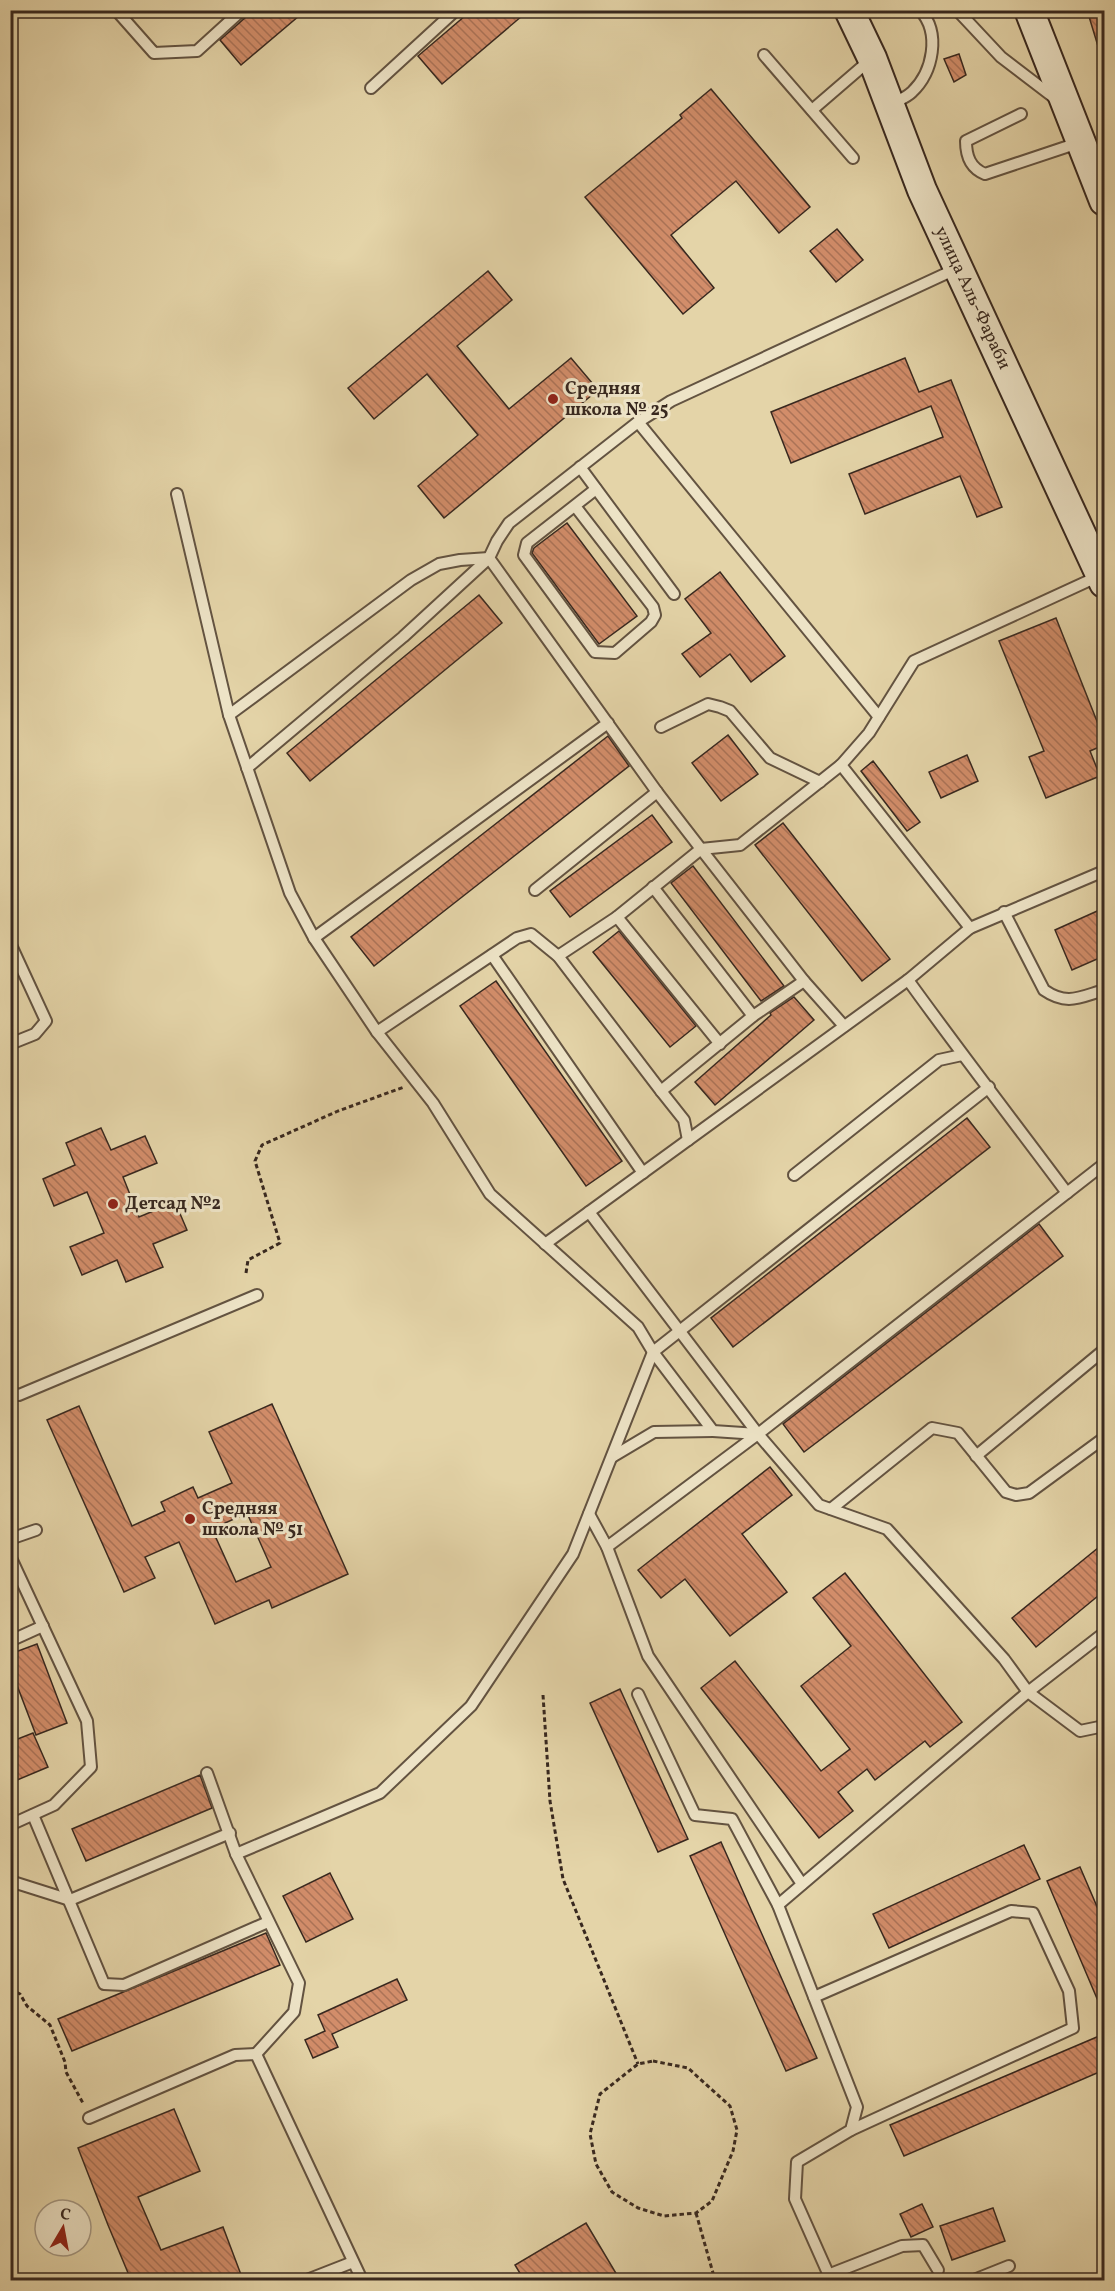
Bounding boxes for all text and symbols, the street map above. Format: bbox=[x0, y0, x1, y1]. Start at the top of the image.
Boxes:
street label: улица Аль-Фараби bbox=[928, 222, 1016, 374]
place label: Средняя школа № 25 bbox=[565, 377, 668, 423]
marker: Средняя школа № 25 bbox=[546, 392, 560, 406]
place label: Детсад №2 bbox=[125, 1192, 221, 1217]
marker: Детсад №2 bbox=[106, 1197, 120, 1211]
place label: Средняя школа № 51 bbox=[202, 1497, 303, 1543]
marker: Средняя школа № 51 bbox=[183, 1512, 197, 1526]
north arrow bbox=[33, 2198, 93, 2258]
text: С bbox=[58, 2203, 72, 2227]

